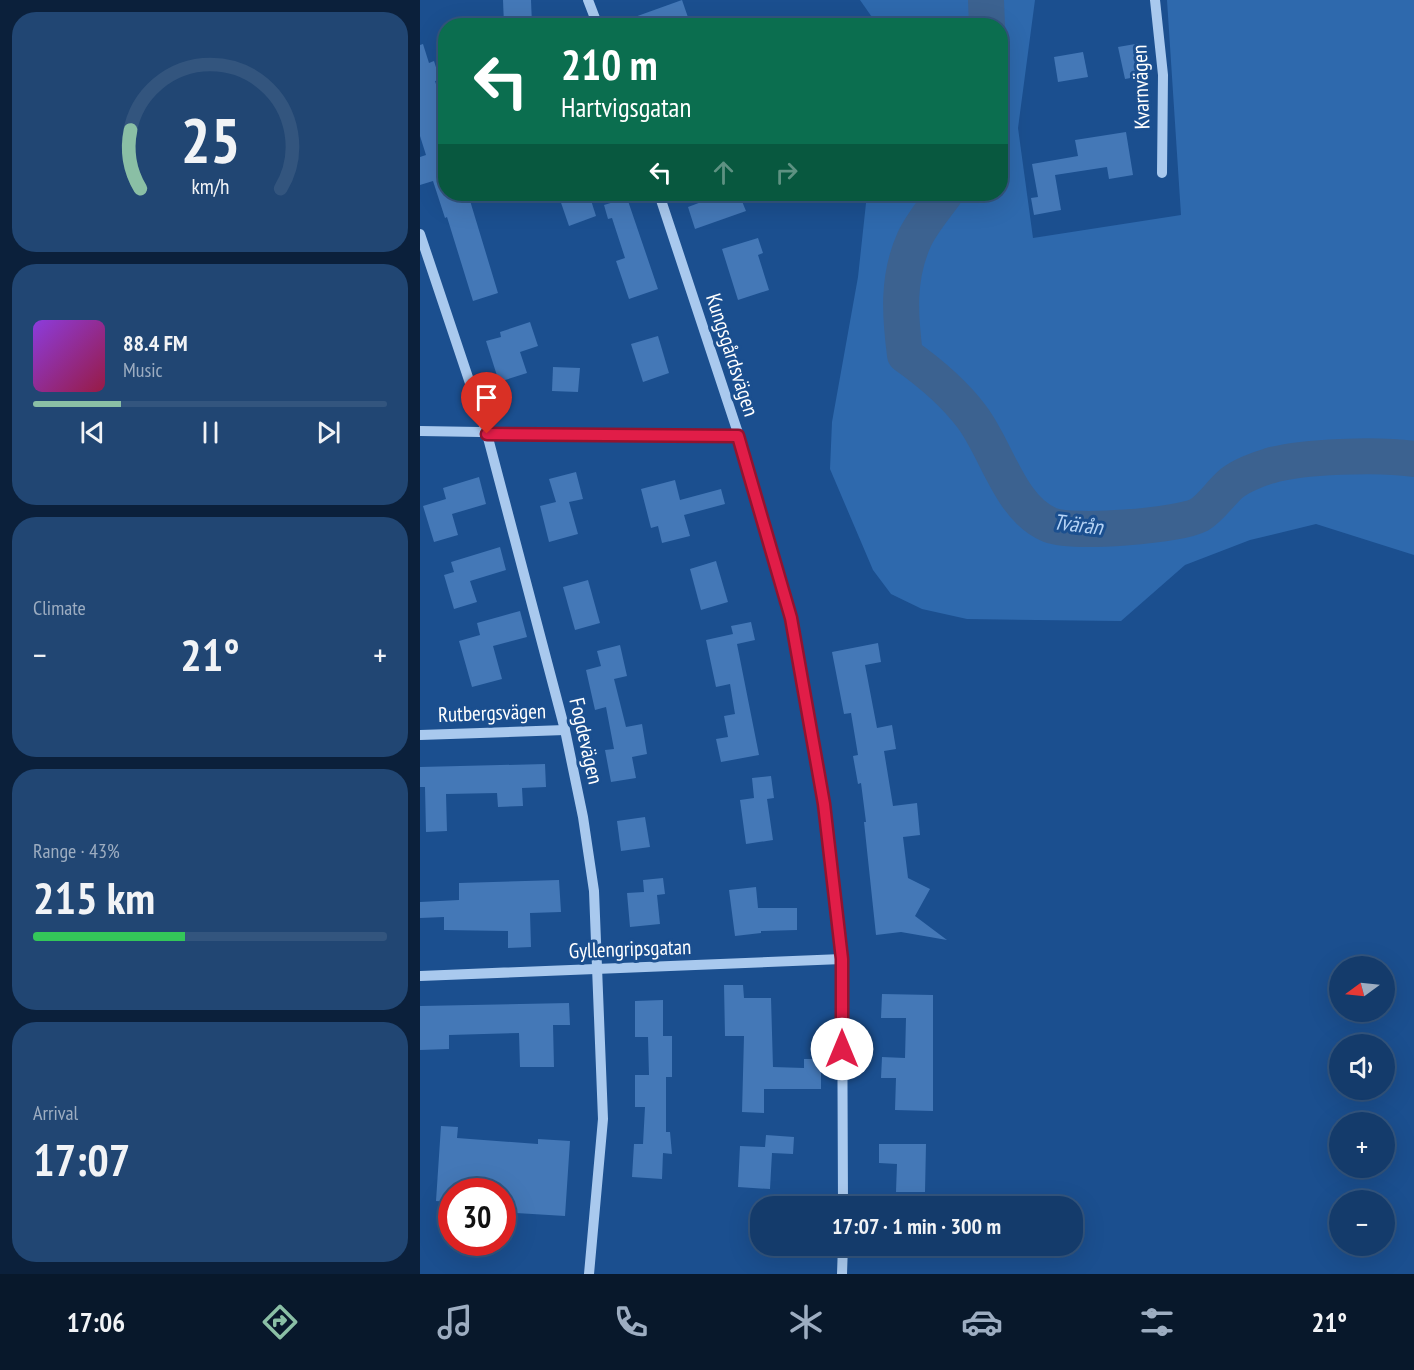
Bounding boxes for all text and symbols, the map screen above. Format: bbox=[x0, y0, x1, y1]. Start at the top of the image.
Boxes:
text: 210 m bbox=[561, 37, 658, 92]
icon: left bbox=[462, 42, 540, 120]
street label: Kvarnvägen bbox=[1126, 44, 1155, 130]
text: Hartvigsgatan bbox=[561, 90, 691, 124]
text: 25 bbox=[180, 99, 240, 180]
icon: left bbox=[644, 156, 677, 189]
icon: ahead bbox=[707, 156, 740, 189]
icon: right bbox=[770, 156, 803, 189]
text: km/h bbox=[191, 173, 229, 201]
street label: Kungsgårdsvägen bbox=[700, 290, 765, 420]
text: 88.4 FM bbox=[123, 329, 188, 357]
text: Music bbox=[123, 357, 163, 383]
pin bbox=[461, 372, 512, 434]
icon: arrive bbox=[470, 381, 503, 414]
icon: previous bbox=[76, 416, 109, 449]
icon: pause bbox=[194, 416, 227, 449]
icon: next bbox=[312, 416, 345, 449]
water label: Tvärån bbox=[1052, 507, 1106, 541]
text: Climate bbox=[33, 595, 86, 621]
text: 21° bbox=[180, 625, 240, 683]
text: − bbox=[33, 633, 47, 676]
text: + bbox=[373, 633, 387, 676]
street label: Fogdevägen bbox=[563, 695, 610, 787]
street label: Rutbergsvägen bbox=[437, 697, 547, 728]
text: Range · 43% bbox=[33, 838, 120, 864]
text: 215 km bbox=[33, 868, 155, 926]
street label: Gyllengripsgatan bbox=[568, 933, 692, 964]
north arrow bbox=[1329, 956, 1395, 1022]
map controls bbox=[1329, 956, 1395, 1256]
position arrow bbox=[810, 1017, 874, 1081]
button: sound bbox=[1329, 1034, 1395, 1100]
text: Arrival bbox=[33, 1100, 78, 1126]
button: + bbox=[1329, 1112, 1395, 1178]
text: 17:07 bbox=[33, 1130, 130, 1188]
speed limit sign: 30 bbox=[438, 1178, 516, 1256]
button: − bbox=[1329, 1190, 1395, 1256]
text: 17:07 · 1 min · 300 m bbox=[832, 1212, 1001, 1240]
icon: directions bbox=[259, 1301, 301, 1343]
icon: music bbox=[434, 1301, 476, 1343]
icon: phone bbox=[610, 1301, 652, 1343]
icon: climate bbox=[785, 1301, 827, 1343]
icon: car bbox=[961, 1301, 1003, 1343]
icon: filters bbox=[1136, 1301, 1178, 1343]
text: 17:06 bbox=[67, 1305, 125, 1339]
text: 21° bbox=[1312, 1305, 1347, 1339]

